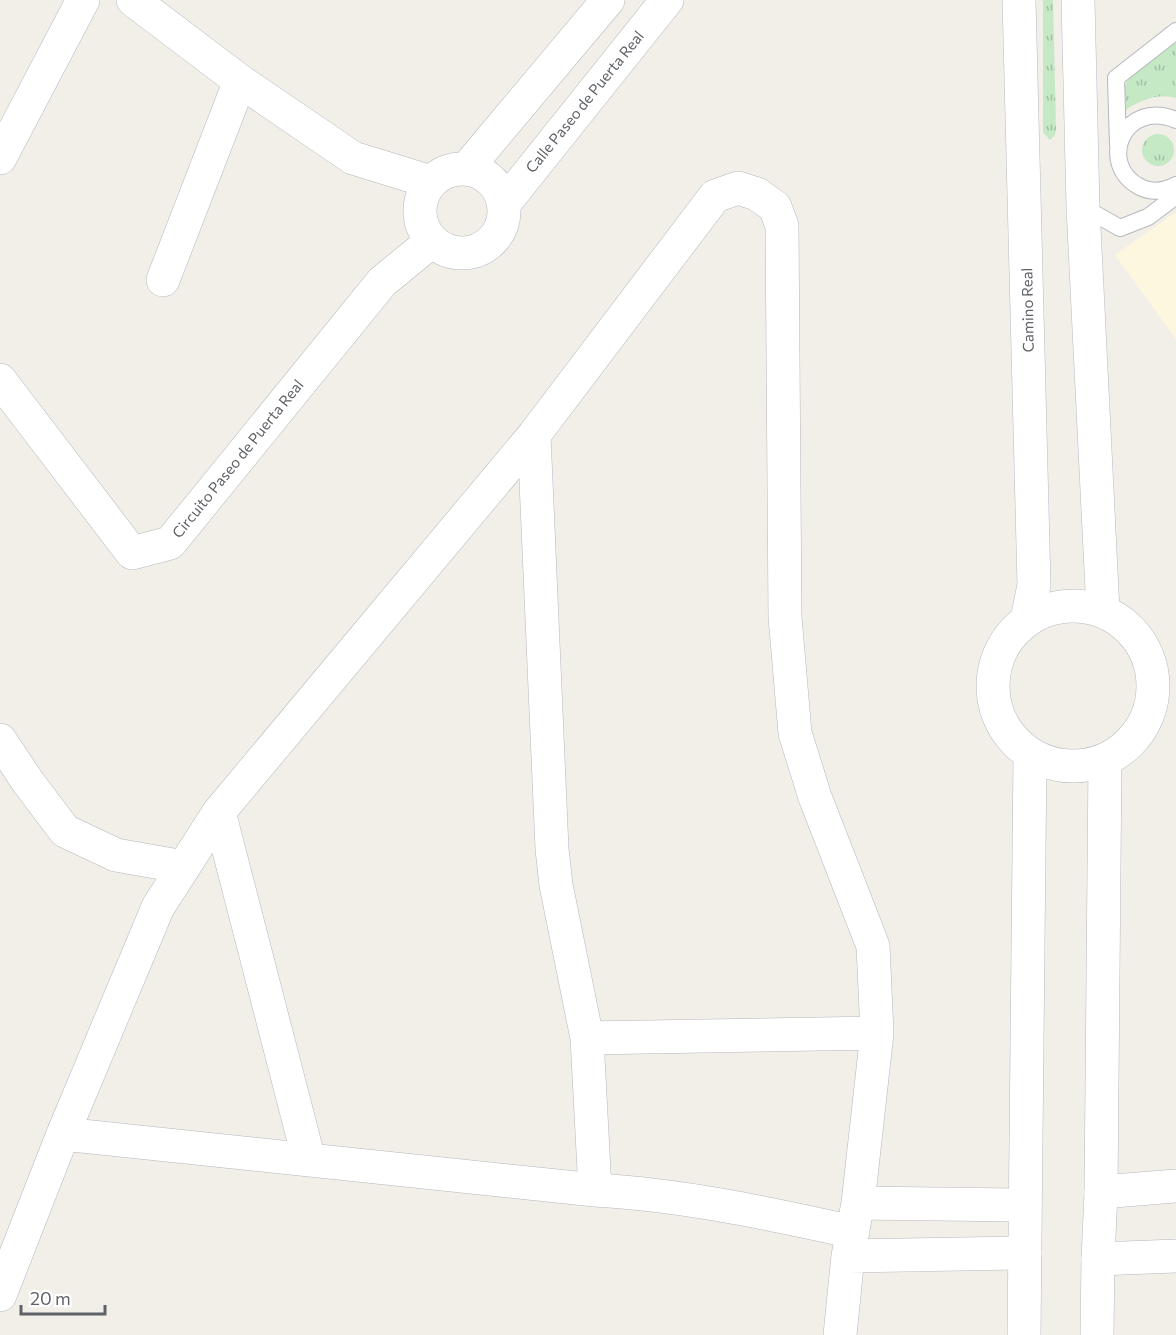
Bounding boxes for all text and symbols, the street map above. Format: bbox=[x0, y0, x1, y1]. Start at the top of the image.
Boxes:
street label: Calle Paseo de Puerta Real bbox=[521, 27, 647, 176]
street label: Camino Real bbox=[1017, 268, 1037, 352]
street label: Circuito Paseo de Puerta Real bbox=[168, 376, 307, 541]
scale bar bbox=[21, 1278, 105, 1316]
text: 20 m bbox=[30, 1287, 71, 1309]

